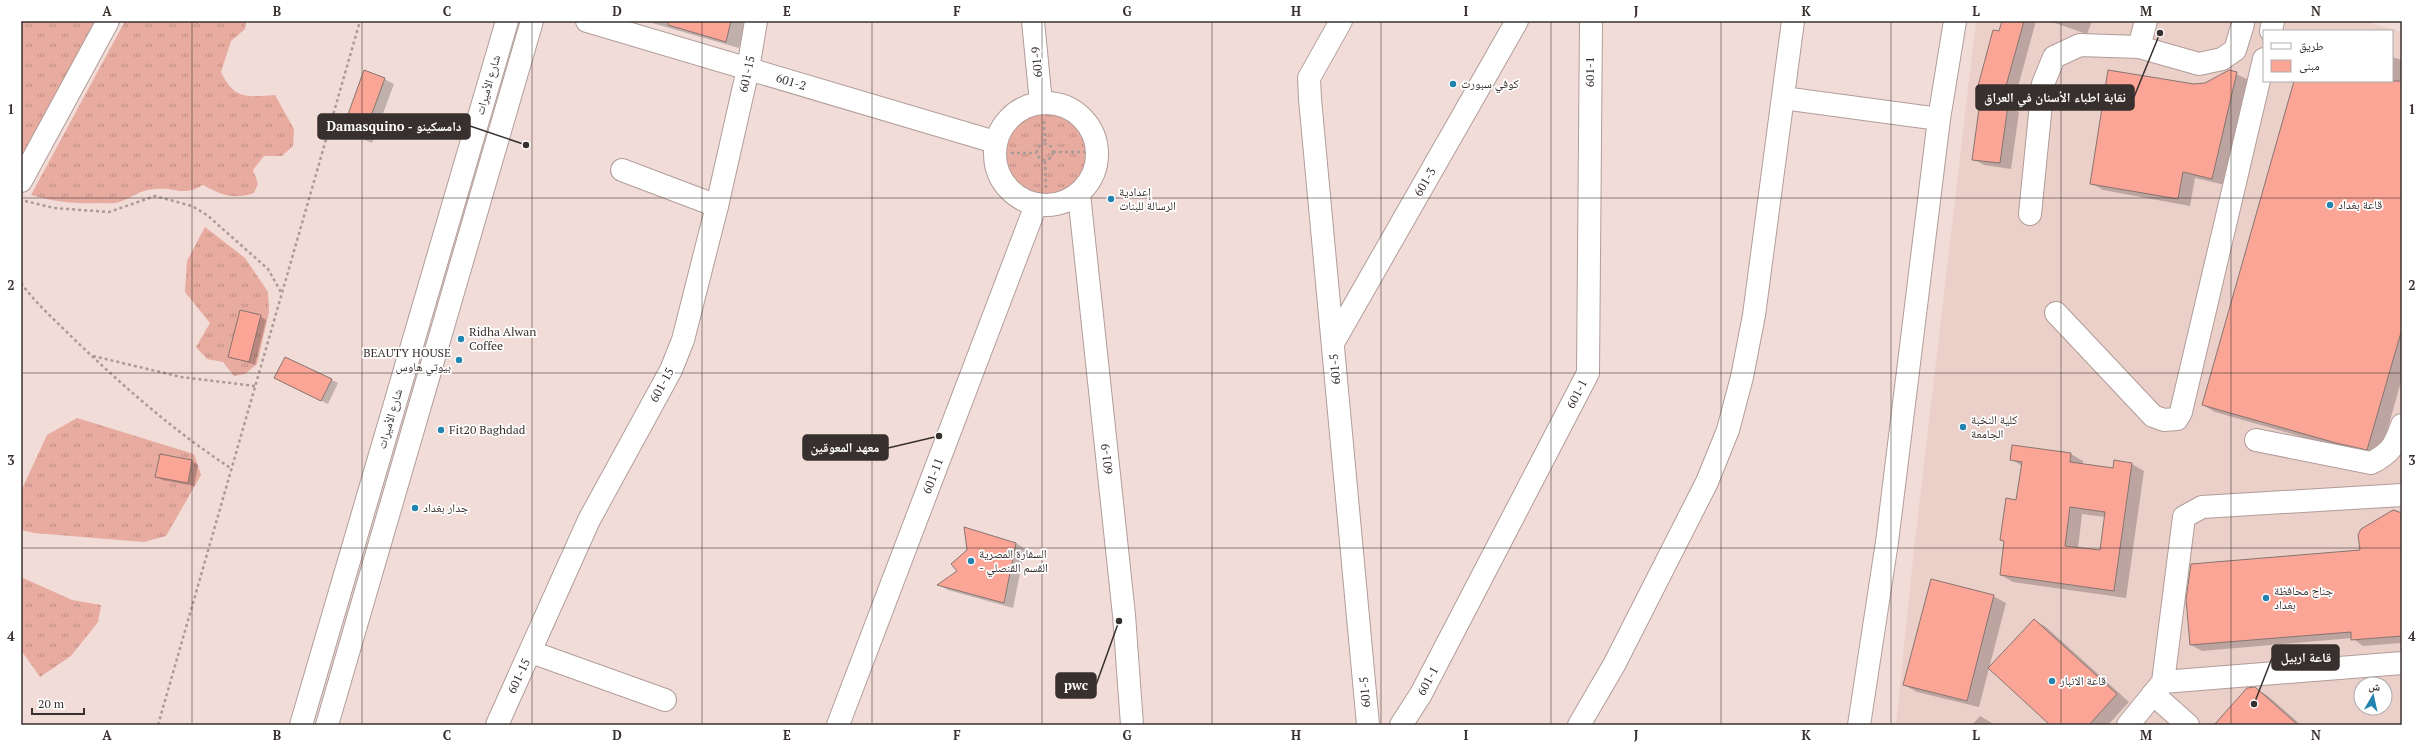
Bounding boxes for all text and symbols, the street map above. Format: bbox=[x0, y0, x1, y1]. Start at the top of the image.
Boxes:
text: A bbox=[102, 2, 112, 20]
text: B bbox=[273, 2, 281, 20]
text: C bbox=[443, 2, 451, 20]
text: D bbox=[612, 2, 622, 20]
text: E bbox=[783, 2, 791, 20]
text: F bbox=[953, 2, 961, 20]
text: G bbox=[1122, 2, 1132, 20]
text: H bbox=[1291, 2, 1301, 20]
text: I bbox=[1464, 2, 1469, 20]
text: J bbox=[1634, 2, 1639, 20]
text: K bbox=[1801, 2, 1811, 20]
text: L bbox=[1972, 2, 1980, 20]
text: M bbox=[2140, 2, 2152, 20]
text: N bbox=[2311, 2, 2321, 20]
legend bbox=[2263, 30, 2393, 82]
text: طريق bbox=[2299, 38, 2324, 53]
street label: 601-9 bbox=[1028, 46, 1045, 78]
street label: شارع الأميرات bbox=[472, 53, 504, 117]
street label: 601-15 bbox=[735, 54, 758, 94]
street label: 601-1 bbox=[1582, 57, 1597, 87]
text: مبنى bbox=[2299, 58, 2320, 73]
street label: 601-2 bbox=[774, 70, 808, 93]
place label: كوفي سبورت bbox=[1461, 76, 1519, 94]
marker: كوفي سبورت bbox=[1448, 79, 1458, 89]
callout: نقابة اطباء الأسنان في العراق bbox=[1976, 85, 2134, 110]
text: نقابة اطباء الأسنان في العراق bbox=[1984, 88, 2126, 108]
text: 1 bbox=[7, 100, 15, 118]
text: 1 bbox=[2408, 100, 2416, 118]
callout: Damasquino - دامسكينو bbox=[318, 114, 470, 139]
text: Damasquino - دامسكينو bbox=[326, 117, 462, 135]
street label: 601-3 bbox=[1410, 165, 1439, 199]
place label: إعدادية الرسالة للبنات bbox=[1119, 184, 1176, 213]
marker: إعدادية الرسالة للبنات bbox=[1106, 194, 1116, 204]
place label: قاعة بغداد bbox=[2338, 197, 2382, 212]
marker: قاعة بغداد bbox=[2325, 200, 2335, 210]
text: 2 bbox=[7, 276, 15, 294]
text: 2 bbox=[2408, 276, 2416, 294]
place label: Ridha Alwan Coffee bbox=[469, 324, 536, 353]
marker: Ridha Alwan Coffee bbox=[456, 334, 466, 344]
place label: BEAUTY HOUSE بيوتي هاوس bbox=[363, 345, 451, 377]
street label: 601-5 bbox=[1326, 353, 1343, 385]
marker: BEAUTY HOUSE بيوتي هاوس bbox=[454, 355, 464, 365]
street label: 601-15 bbox=[646, 365, 677, 405]
street label: 601-1 bbox=[1563, 377, 1590, 411]
street label: شارع الأميرات bbox=[374, 387, 406, 451]
place label: كلية النخبة الجامعة bbox=[1971, 412, 2017, 441]
place label: Fit20 Baghdad bbox=[449, 422, 526, 437]
marker: كلية النخبة الجامعة bbox=[1958, 422, 1968, 432]
marker: Fit20 Baghdad bbox=[436, 425, 446, 435]
callout: معهد المعوقين bbox=[803, 435, 888, 460]
text: معهد المعوقين bbox=[810, 438, 880, 456]
street label: 601-9 bbox=[1097, 443, 1116, 475]
text: 3 bbox=[7, 451, 15, 469]
text: 3 bbox=[2408, 451, 2416, 469]
street label: 601-11 bbox=[919, 456, 946, 496]
place label: جدار بغداد bbox=[423, 500, 469, 515]
marker: جدار بغداد bbox=[410, 503, 420, 513]
place label: السفارة المصرية - القسم القنصلي bbox=[979, 546, 1048, 578]
marker: السفارة المصرية - القسم القنصلي bbox=[966, 556, 976, 566]
place label: جناح محافظة بغداد bbox=[2274, 583, 2334, 612]
marker: جناح محافظة بغداد bbox=[2261, 593, 2271, 603]
text: 4 bbox=[7, 627, 15, 645]
text: 4 bbox=[2408, 627, 2416, 645]
callout: قاعة اربيل bbox=[2272, 645, 2339, 670]
text: قاعة اربيل bbox=[2281, 648, 2331, 666]
street label: 601-15 bbox=[504, 656, 533, 696]
street label: 601-1 bbox=[1414, 664, 1441, 698]
callout: pwc bbox=[1056, 673, 1096, 698]
place label: قاعة الانبار bbox=[2059, 673, 2106, 688]
text: pwc bbox=[1064, 676, 1088, 694]
street label: 601-5 bbox=[1356, 676, 1373, 708]
marker: قاعة الانبار bbox=[2047, 676, 2057, 686]
north arrow bbox=[2353, 676, 2393, 716]
text: ش bbox=[2368, 678, 2382, 695]
scale bar bbox=[32, 690, 84, 716]
text: 20 m bbox=[38, 696, 65, 711]
text: A bbox=[102, 726, 112, 744]
text: B bbox=[273, 726, 281, 744]
text: C bbox=[443, 726, 451, 744]
text: D bbox=[612, 726, 622, 744]
text: E bbox=[783, 726, 791, 744]
text: F bbox=[953, 726, 961, 744]
text: G bbox=[1122, 726, 1132, 744]
text: H bbox=[1291, 726, 1301, 744]
text: I bbox=[1464, 726, 1469, 744]
text: J bbox=[1634, 726, 1639, 744]
text: K bbox=[1801, 726, 1811, 744]
text: L bbox=[1972, 726, 1980, 744]
text: M bbox=[2140, 726, 2152, 744]
text: N bbox=[2311, 726, 2321, 744]

